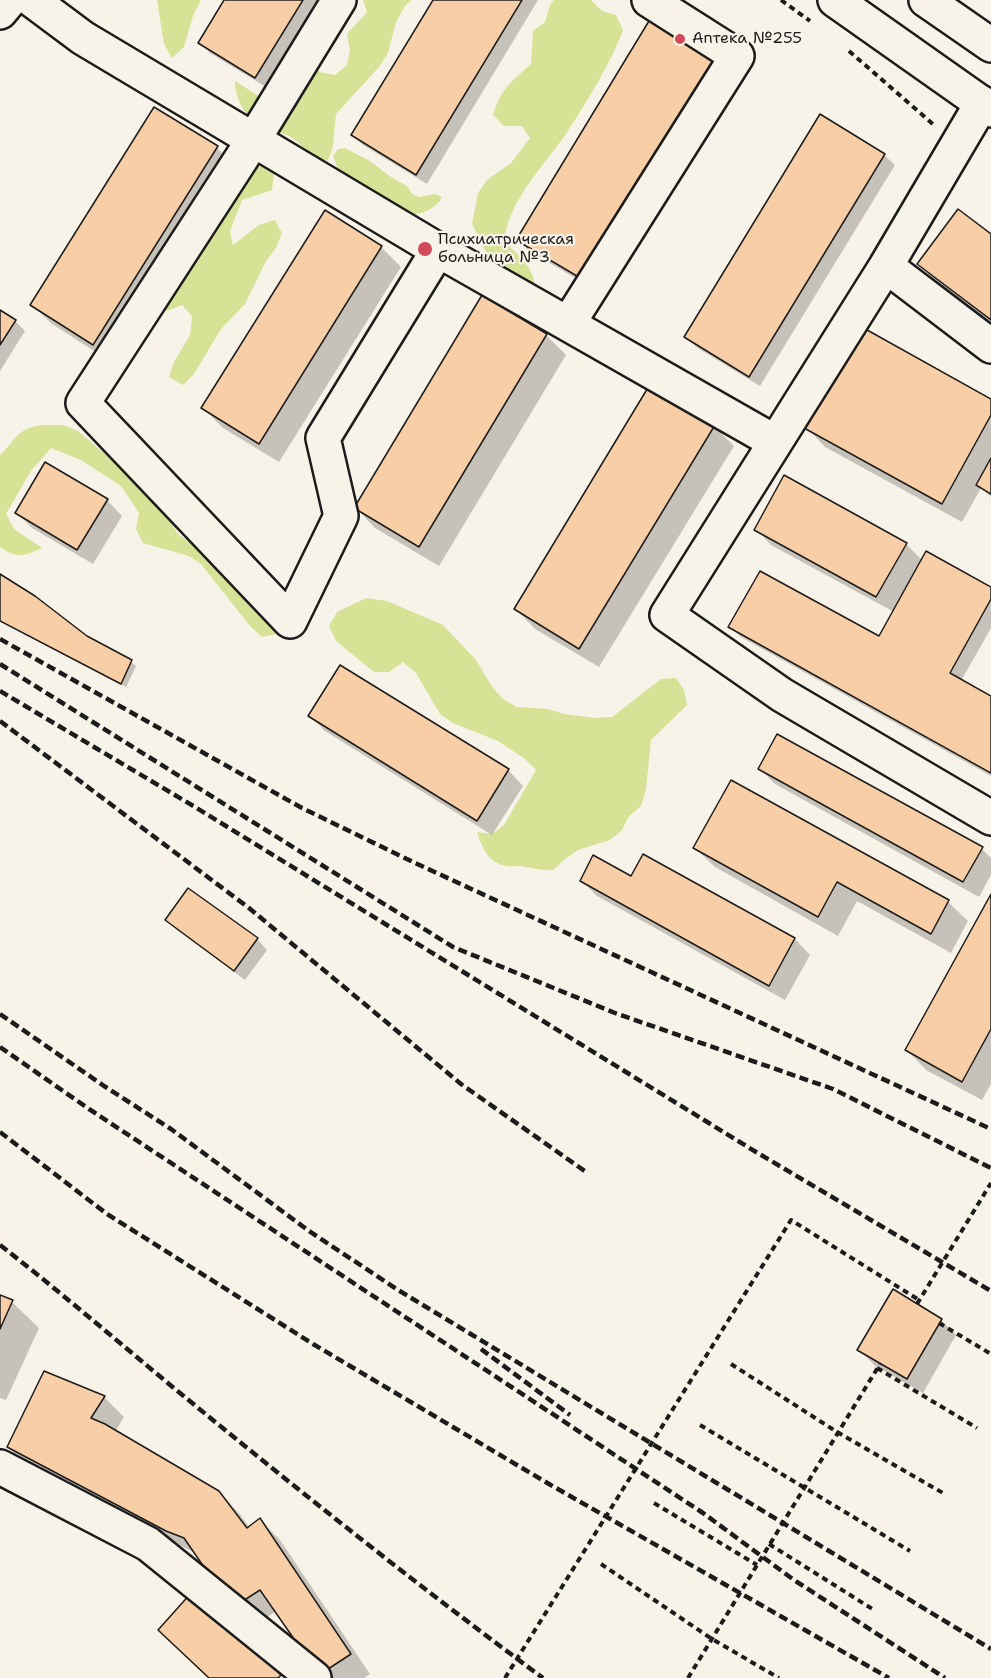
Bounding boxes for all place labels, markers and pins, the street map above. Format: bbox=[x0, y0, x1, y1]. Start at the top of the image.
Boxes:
place label: Аптека №255 bbox=[692, 29, 802, 49]
marker: Аптека №255 bbox=[673, 32, 687, 46]
place label: Психиатрическая больница №3 bbox=[438, 230, 574, 268]
marker: Психиатрическая больница №3 bbox=[416, 240, 434, 258]

